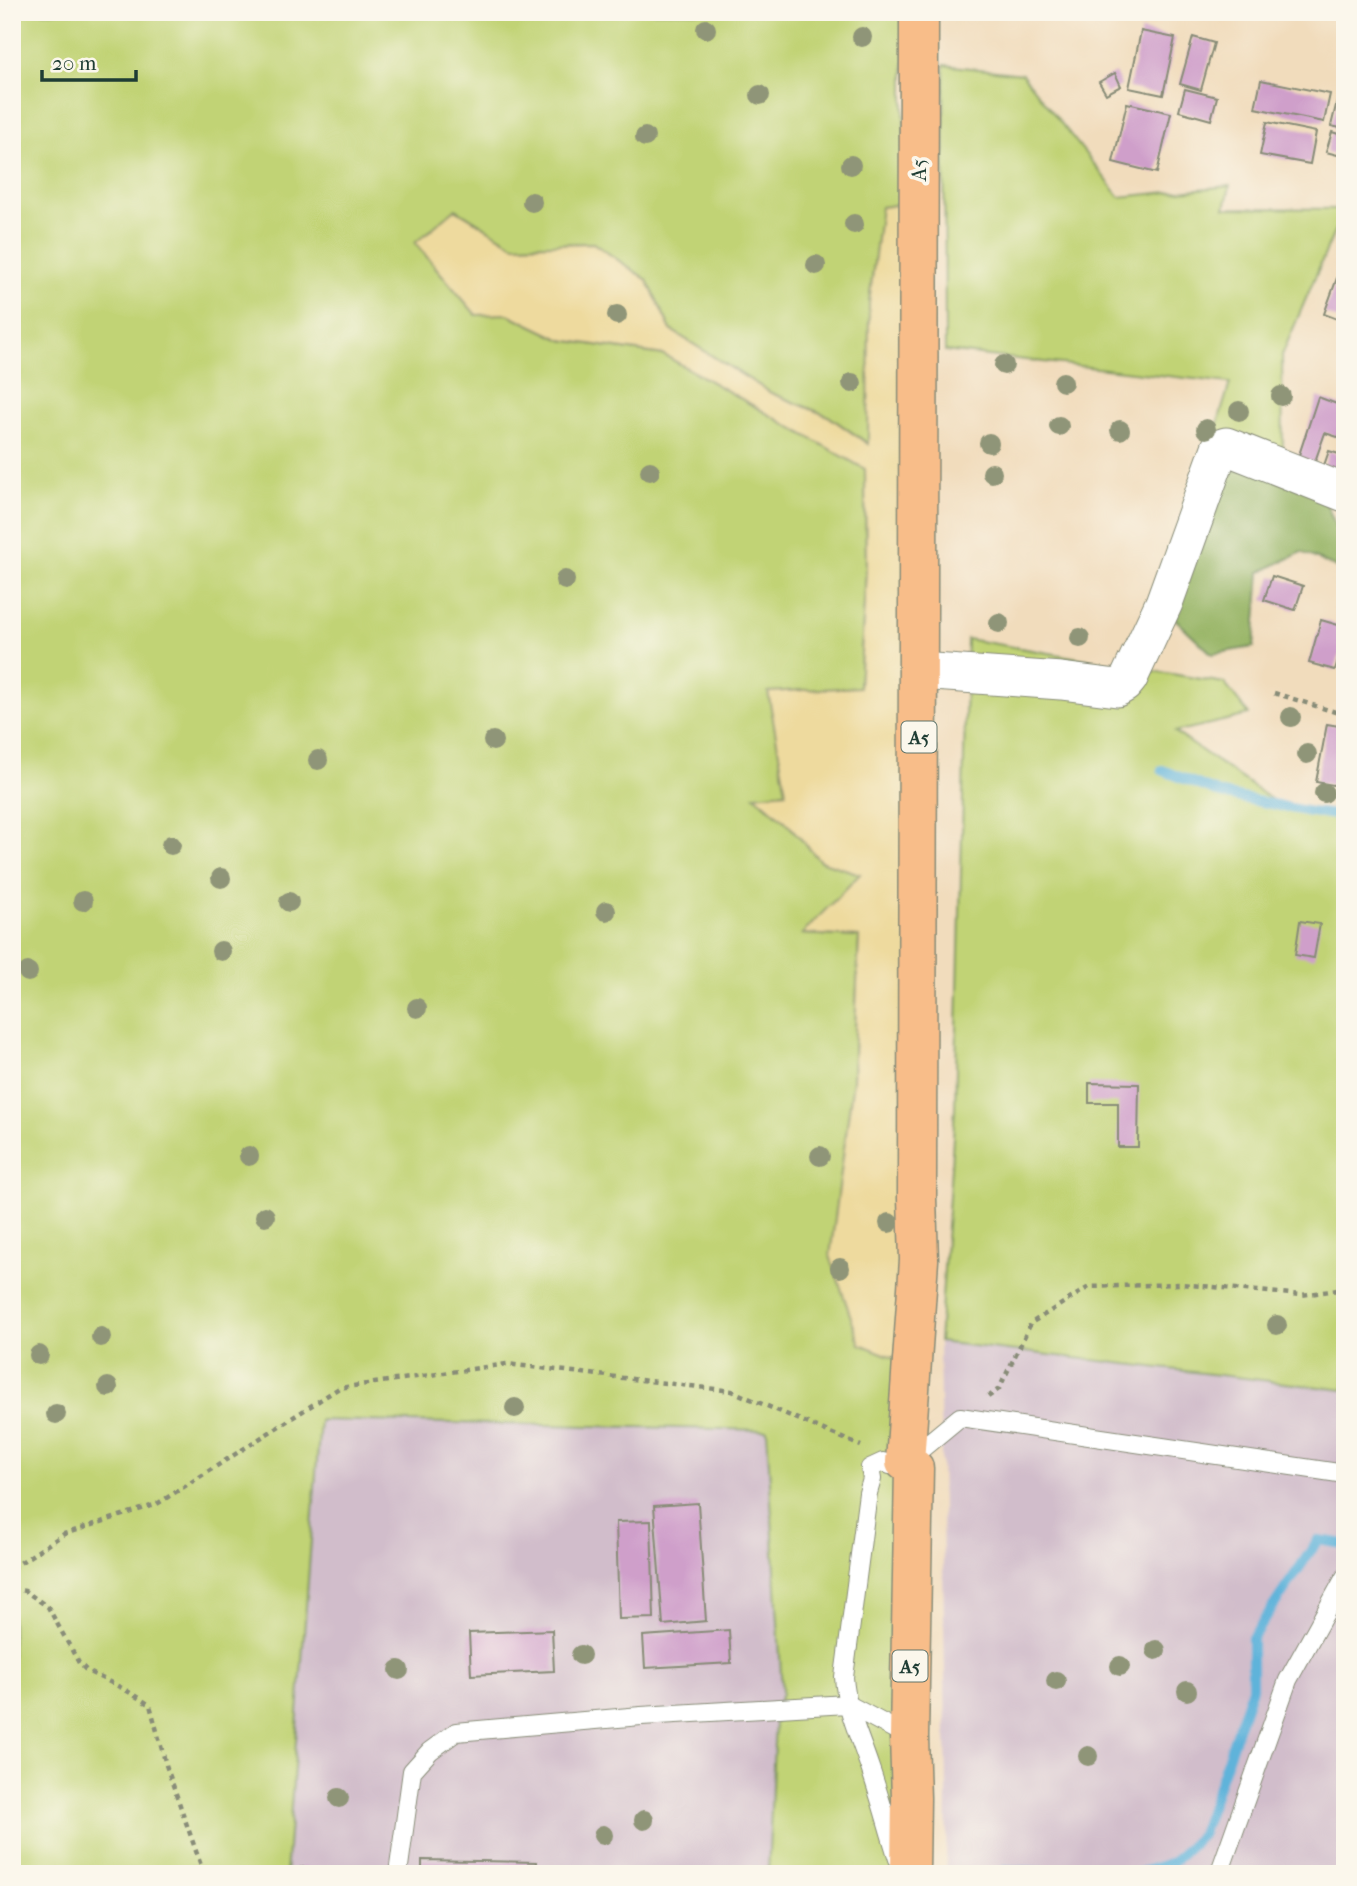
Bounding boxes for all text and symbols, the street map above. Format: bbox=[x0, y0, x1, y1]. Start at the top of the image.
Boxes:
scale bar bbox=[42, 38, 136, 82]
text: 20 m bbox=[52, 51, 97, 75]
street label: A5 bbox=[907, 159, 931, 182]
road number: A5 bbox=[902, 722, 936, 752]
road number: A5 bbox=[892, 1650, 928, 1682]

